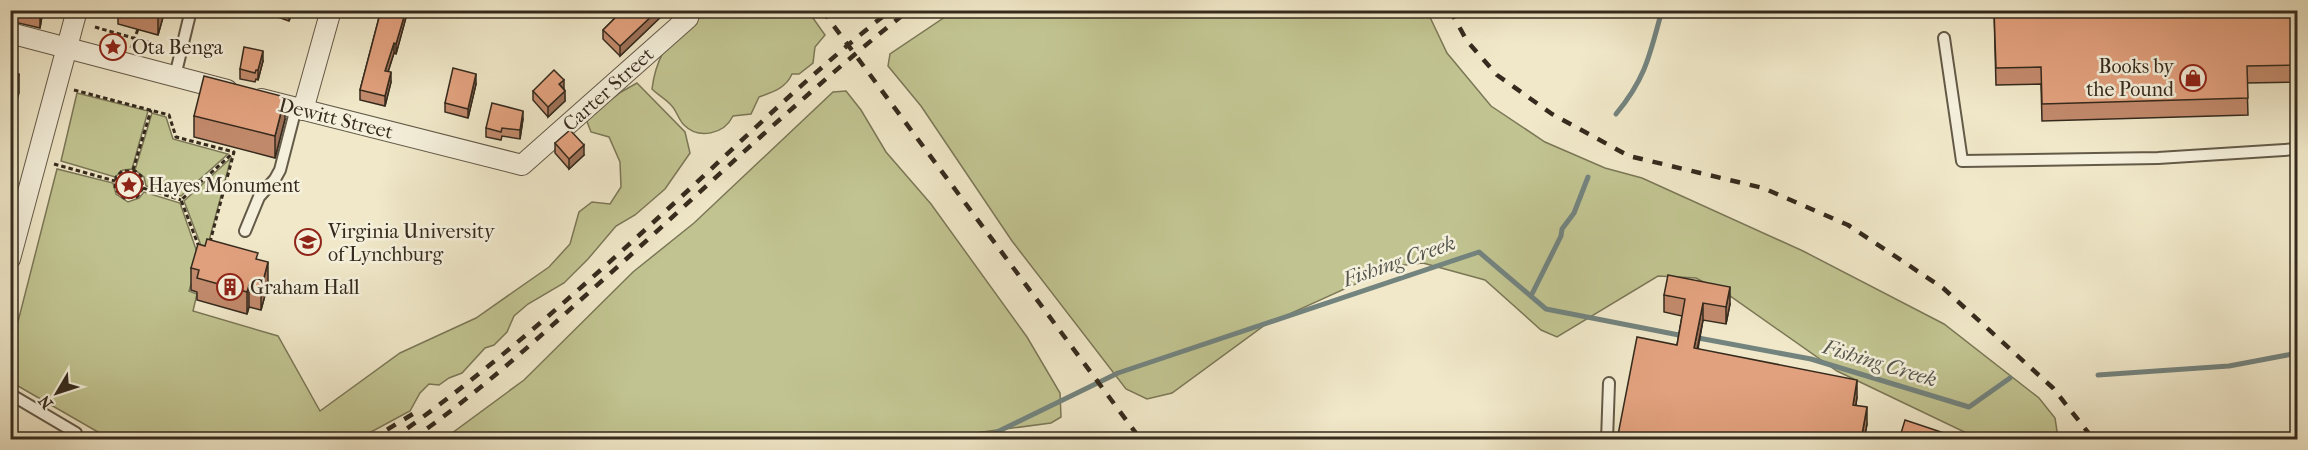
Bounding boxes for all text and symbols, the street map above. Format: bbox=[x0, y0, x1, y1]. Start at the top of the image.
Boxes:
place icon: Ota Benga bbox=[98, 32, 128, 62]
place label: Ota Benga bbox=[132, 36, 224, 59]
street label: Carter Street bbox=[558, 43, 658, 136]
place label: Books by the Pound bbox=[2086, 55, 2175, 101]
shop icon: Books by the Pound bbox=[2178, 63, 2208, 93]
street label: Dewitt Street bbox=[276, 93, 395, 144]
place icon: Hayes Monument bbox=[114, 170, 144, 200]
place label: Hayes Monument bbox=[148, 174, 300, 197]
place label: Virginia University of Lynchburg bbox=[327, 220, 496, 266]
school or university icon: Virginia University of Lynchburg bbox=[293, 227, 323, 257]
water label: Fishing Creek bbox=[1339, 230, 1459, 292]
building icon: Graham Hall bbox=[215, 272, 245, 302]
place label: Graham Hall bbox=[250, 276, 360, 299]
water label: Fishing Creek bbox=[1819, 334, 1940, 392]
north arrow bbox=[27, 363, 87, 423]
text: N bbox=[34, 391, 57, 413]

